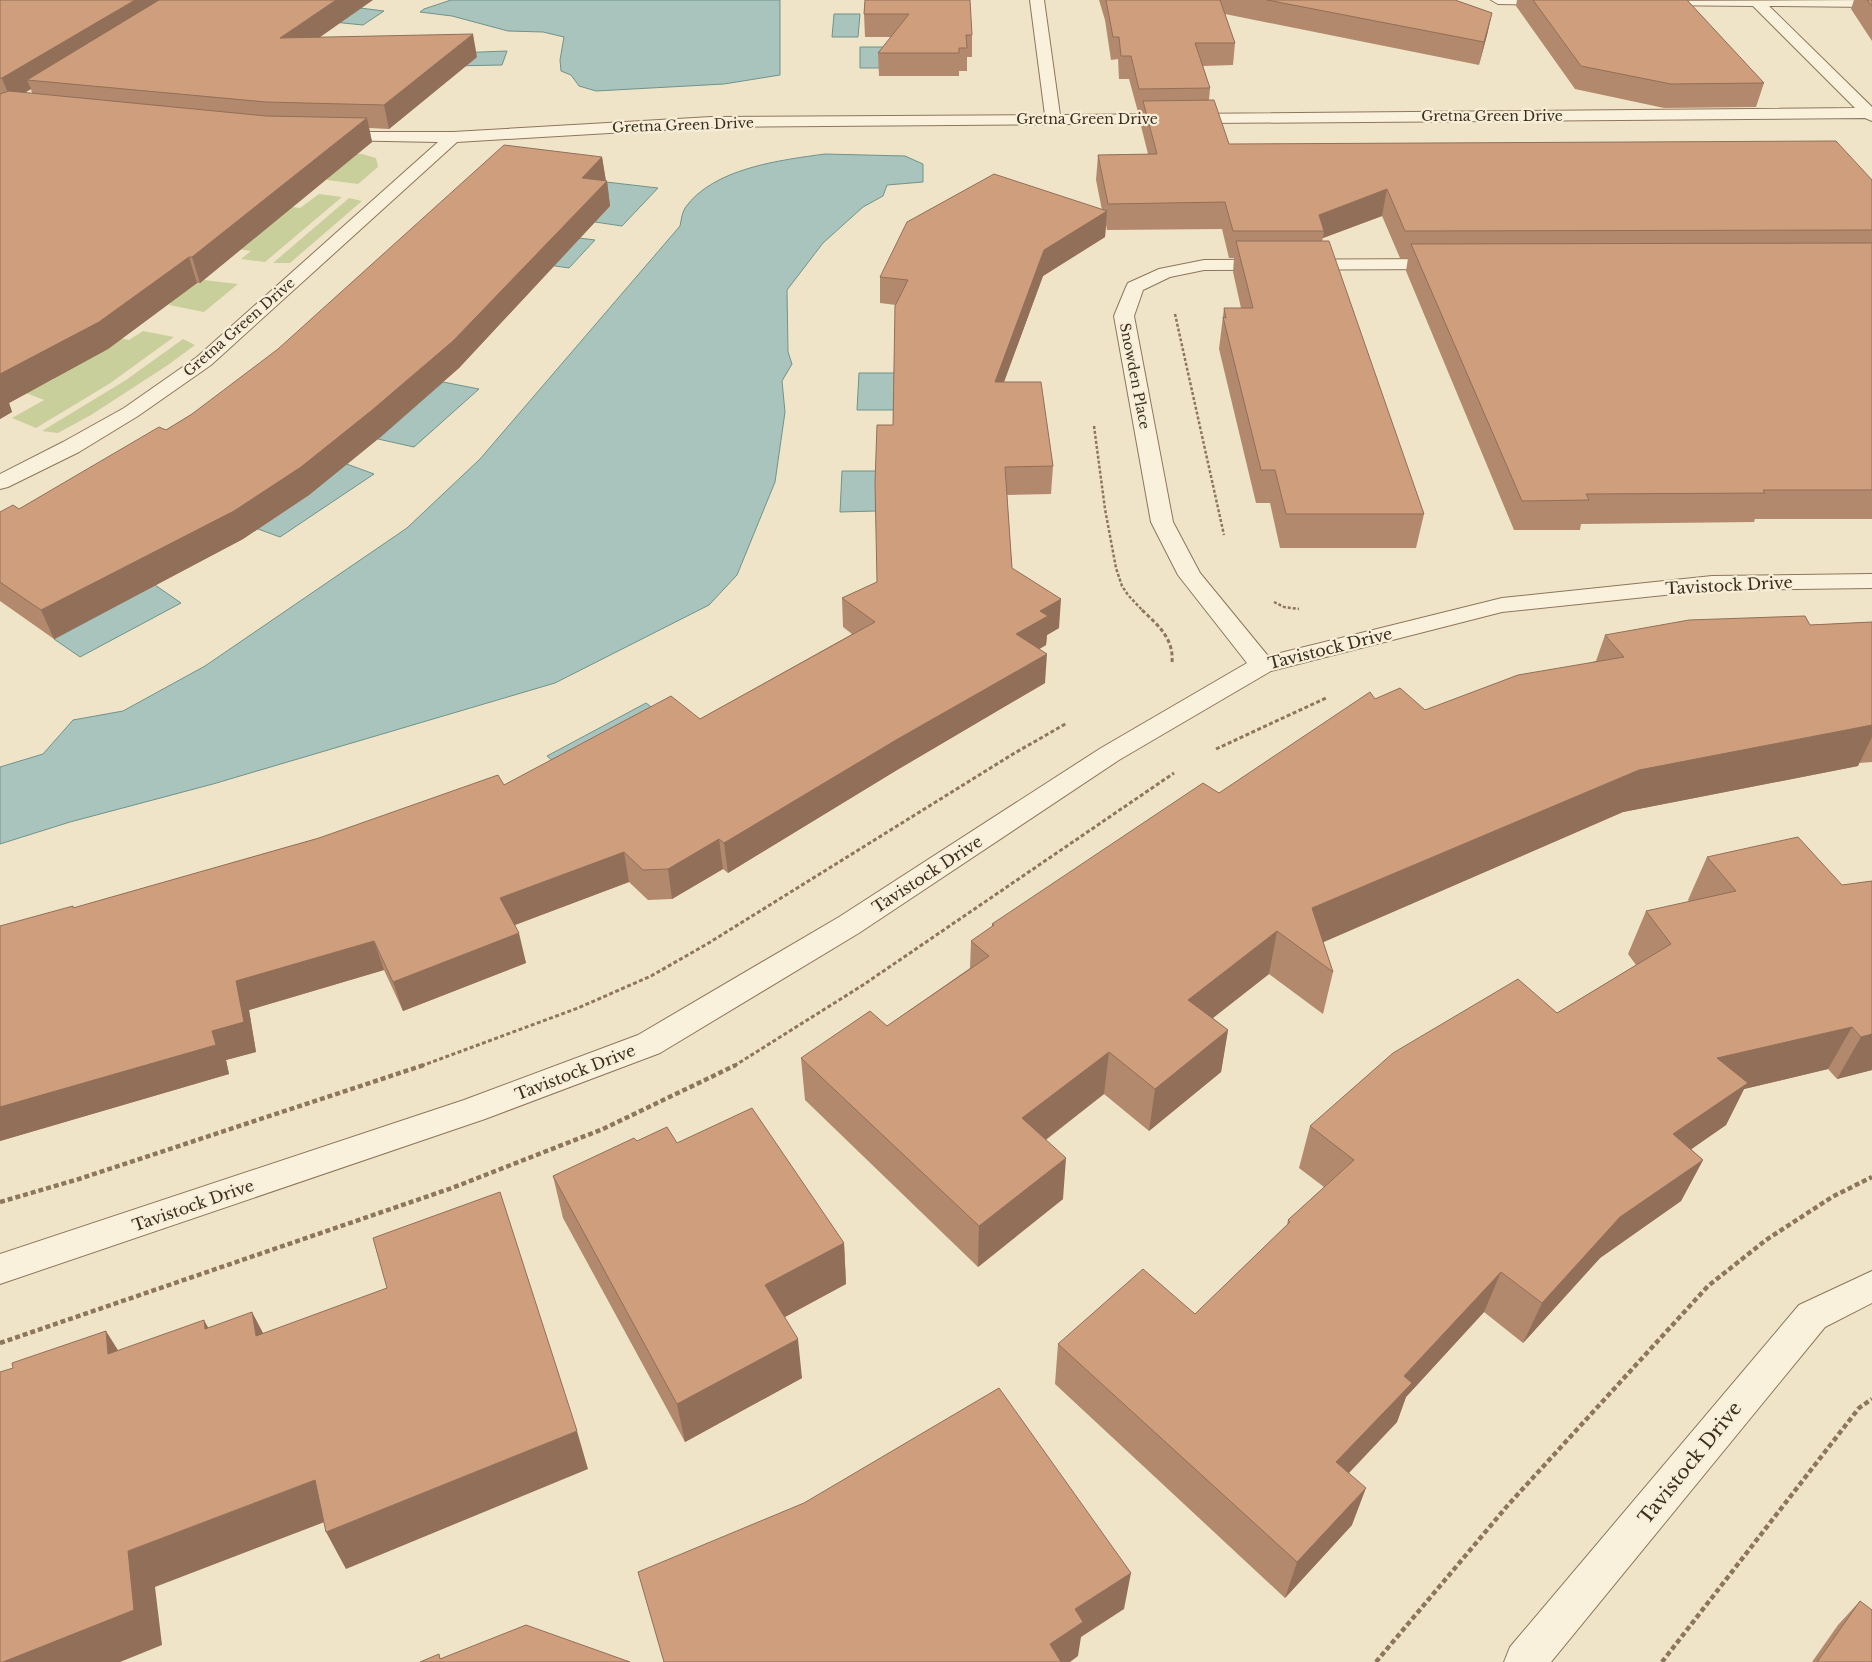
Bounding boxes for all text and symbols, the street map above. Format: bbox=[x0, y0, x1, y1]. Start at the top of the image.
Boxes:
street label: Gretna Green Drive bbox=[1421, 107, 1563, 125]
street label: Gretna Green Drive bbox=[1016, 110, 1158, 128]
street label: Gretna Green Drive bbox=[612, 114, 754, 136]
street label: Gretna Green Drive bbox=[180, 274, 298, 380]
street label: Snowden Place bbox=[1116, 321, 1154, 431]
street label: Tavistock Drive bbox=[1665, 572, 1793, 598]
street label: Tavistock Drive bbox=[1266, 623, 1394, 673]
street label: Tavistock Drive bbox=[868, 831, 986, 917]
street label: Tavistock Drive bbox=[512, 1040, 638, 1104]
street label: Tavistock Drive bbox=[130, 1175, 256, 1235]
street label: Tavistock Drive bbox=[1634, 1397, 1746, 1529]

